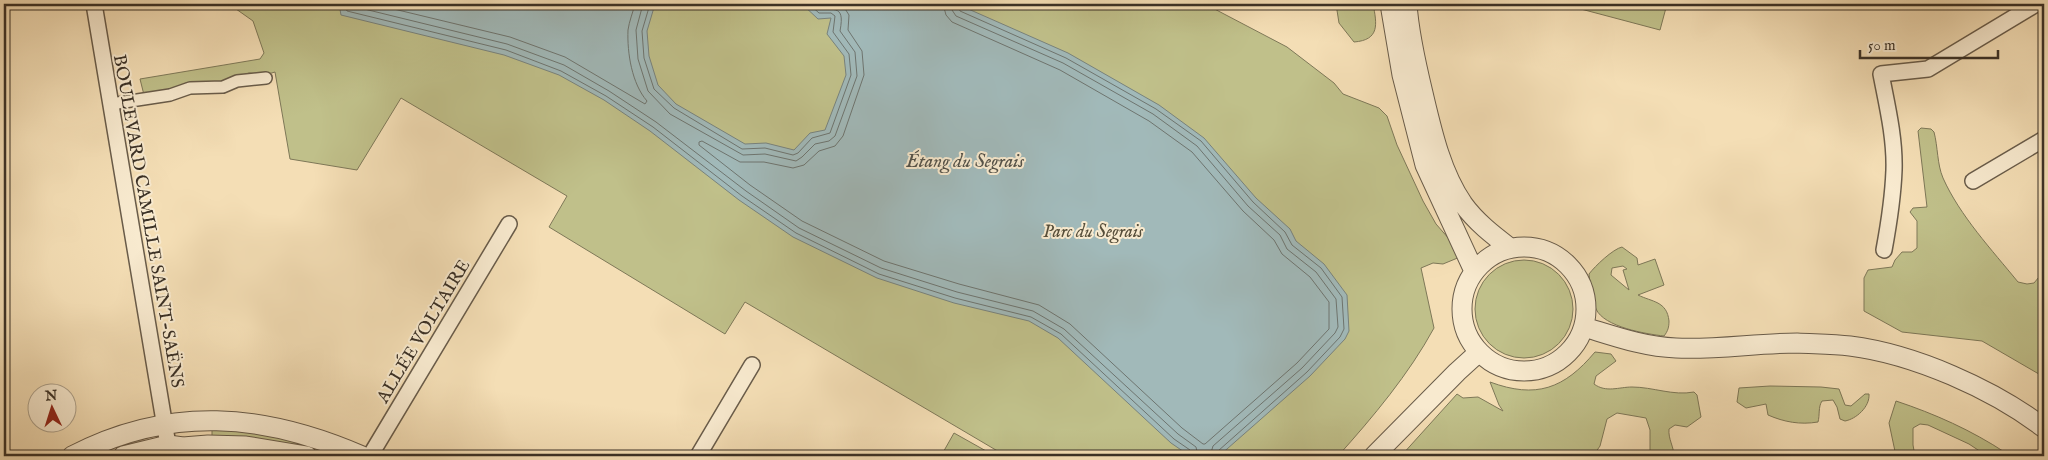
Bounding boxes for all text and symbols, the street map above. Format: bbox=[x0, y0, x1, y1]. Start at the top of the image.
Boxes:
scale bar bbox=[1860, 28, 1998, 60]
text: 50 m bbox=[1868, 36, 1896, 55]
street label: BOULEVARD CAMILLE SAINT-SAËNS bbox=[107, 52, 189, 390]
water label: Étang du Segrais bbox=[905, 150, 1025, 174]
park label: Parc du Segrais bbox=[1043, 221, 1144, 244]
street label: ALLÉE VOLTAIRE bbox=[370, 255, 476, 409]
north arrow bbox=[28, 382, 78, 432]
text: N bbox=[43, 387, 58, 405]

